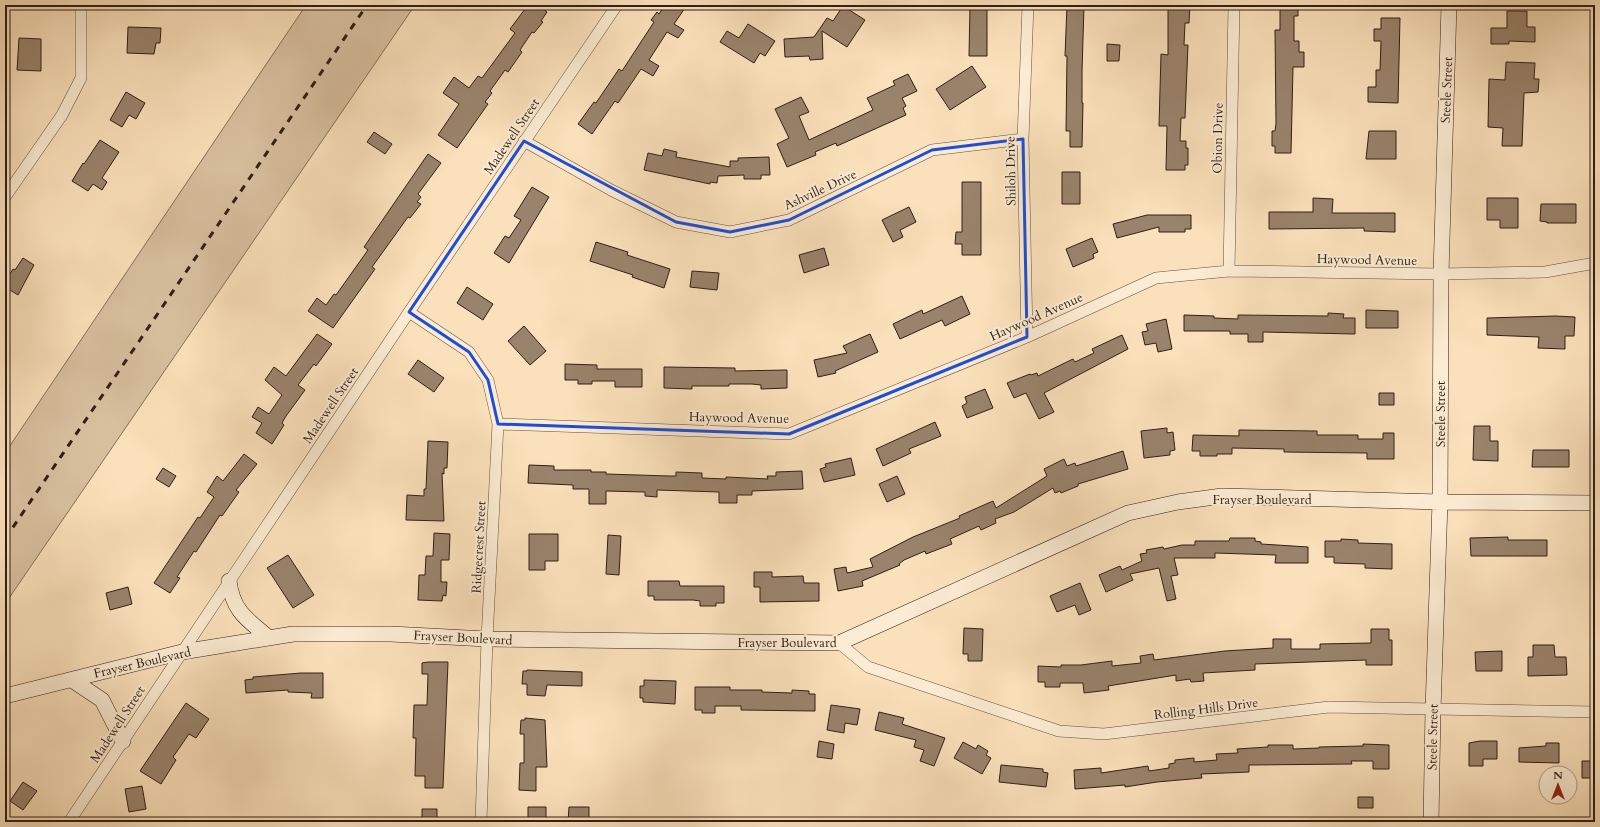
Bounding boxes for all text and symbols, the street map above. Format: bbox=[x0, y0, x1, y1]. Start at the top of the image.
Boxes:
street label: Steele Street bbox=[1437, 57, 1457, 124]
street label: Madewell Street bbox=[480, 95, 544, 178]
street label: Obion Drive bbox=[1208, 102, 1228, 174]
street label: Shiloh Drive bbox=[1001, 136, 1021, 206]
street label: Ashville Drive bbox=[781, 165, 860, 215]
street label: Haywood Avenue bbox=[1317, 250, 1417, 270]
street label: Haywood Avenue bbox=[987, 288, 1086, 346]
street label: Madewell Street bbox=[299, 364, 363, 447]
street label: Steele Street bbox=[1432, 381, 1450, 447]
street label: Haywood Avenue bbox=[689, 408, 789, 428]
street label: Frayser Boulevard bbox=[1212, 491, 1312, 509]
street label: Ridgecrest Street bbox=[468, 500, 490, 594]
street label: Frayser Boulevard bbox=[413, 626, 513, 650]
street label: Frayser Boulevard bbox=[737, 634, 837, 652]
street label: Frayser Boulevard bbox=[92, 643, 193, 683]
street label: Madewell Street bbox=[86, 683, 149, 767]
street label: Rolling Hills Drive bbox=[1153, 694, 1259, 724]
street label: Steele Street bbox=[1423, 704, 1443, 770]
north arrow bbox=[1538, 765, 1578, 805]
text: N bbox=[1553, 768, 1563, 783]

